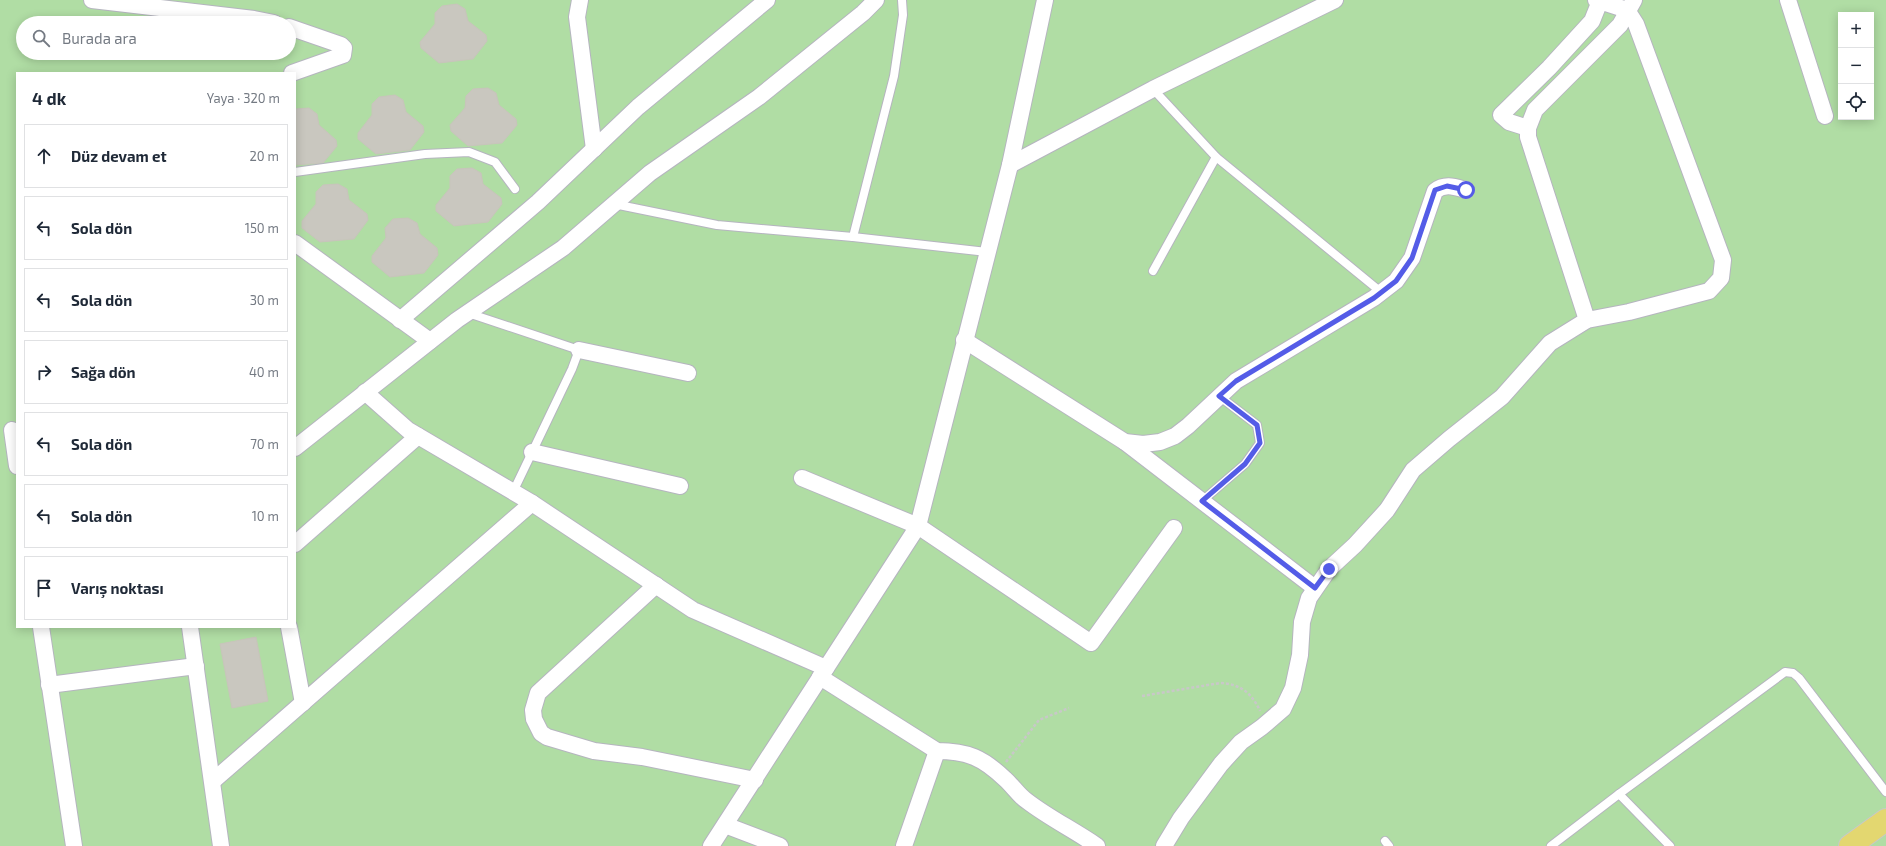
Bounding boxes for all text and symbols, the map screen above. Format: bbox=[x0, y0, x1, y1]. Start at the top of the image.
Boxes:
map controls bbox=[1838, 12, 1874, 120]
button: + bbox=[1838, 12, 1874, 48]
search box bbox=[16, 16, 296, 60]
icon: search bbox=[30, 27, 52, 49]
text: Burada ara bbox=[62, 29, 137, 47]
button: − bbox=[1838, 48, 1874, 84]
button: locate bbox=[1838, 84, 1874, 120]
text: 4 dk bbox=[32, 88, 66, 108]
text: Yaya · 320 m bbox=[207, 90, 280, 106]
icon: ahead bbox=[33, 145, 55, 167]
text: Düz devam et bbox=[71, 147, 167, 165]
text: 20 m bbox=[250, 148, 279, 164]
route start bbox=[1457, 181, 1475, 199]
icon: left bbox=[33, 217, 55, 239]
text: Sola dön bbox=[71, 219, 132, 237]
text: 150 m bbox=[245, 220, 279, 236]
icon: left bbox=[33, 289, 55, 311]
text: Sola dön bbox=[71, 291, 132, 309]
text: 30 m bbox=[250, 292, 279, 308]
icon: right bbox=[33, 361, 55, 383]
text: Sağa dön bbox=[71, 363, 136, 381]
text: 40 m bbox=[249, 364, 279, 380]
icon: left bbox=[33, 433, 55, 455]
text: Sola dön bbox=[71, 435, 132, 453]
text: 70 m bbox=[250, 436, 279, 452]
icon: left bbox=[33, 505, 55, 527]
text: Sola dön bbox=[71, 507, 132, 525]
text: 10 m bbox=[252, 508, 279, 524]
route end bbox=[1320, 560, 1338, 578]
icon: arrive bbox=[33, 577, 55, 599]
text: Varış noktası bbox=[71, 579, 164, 597]

